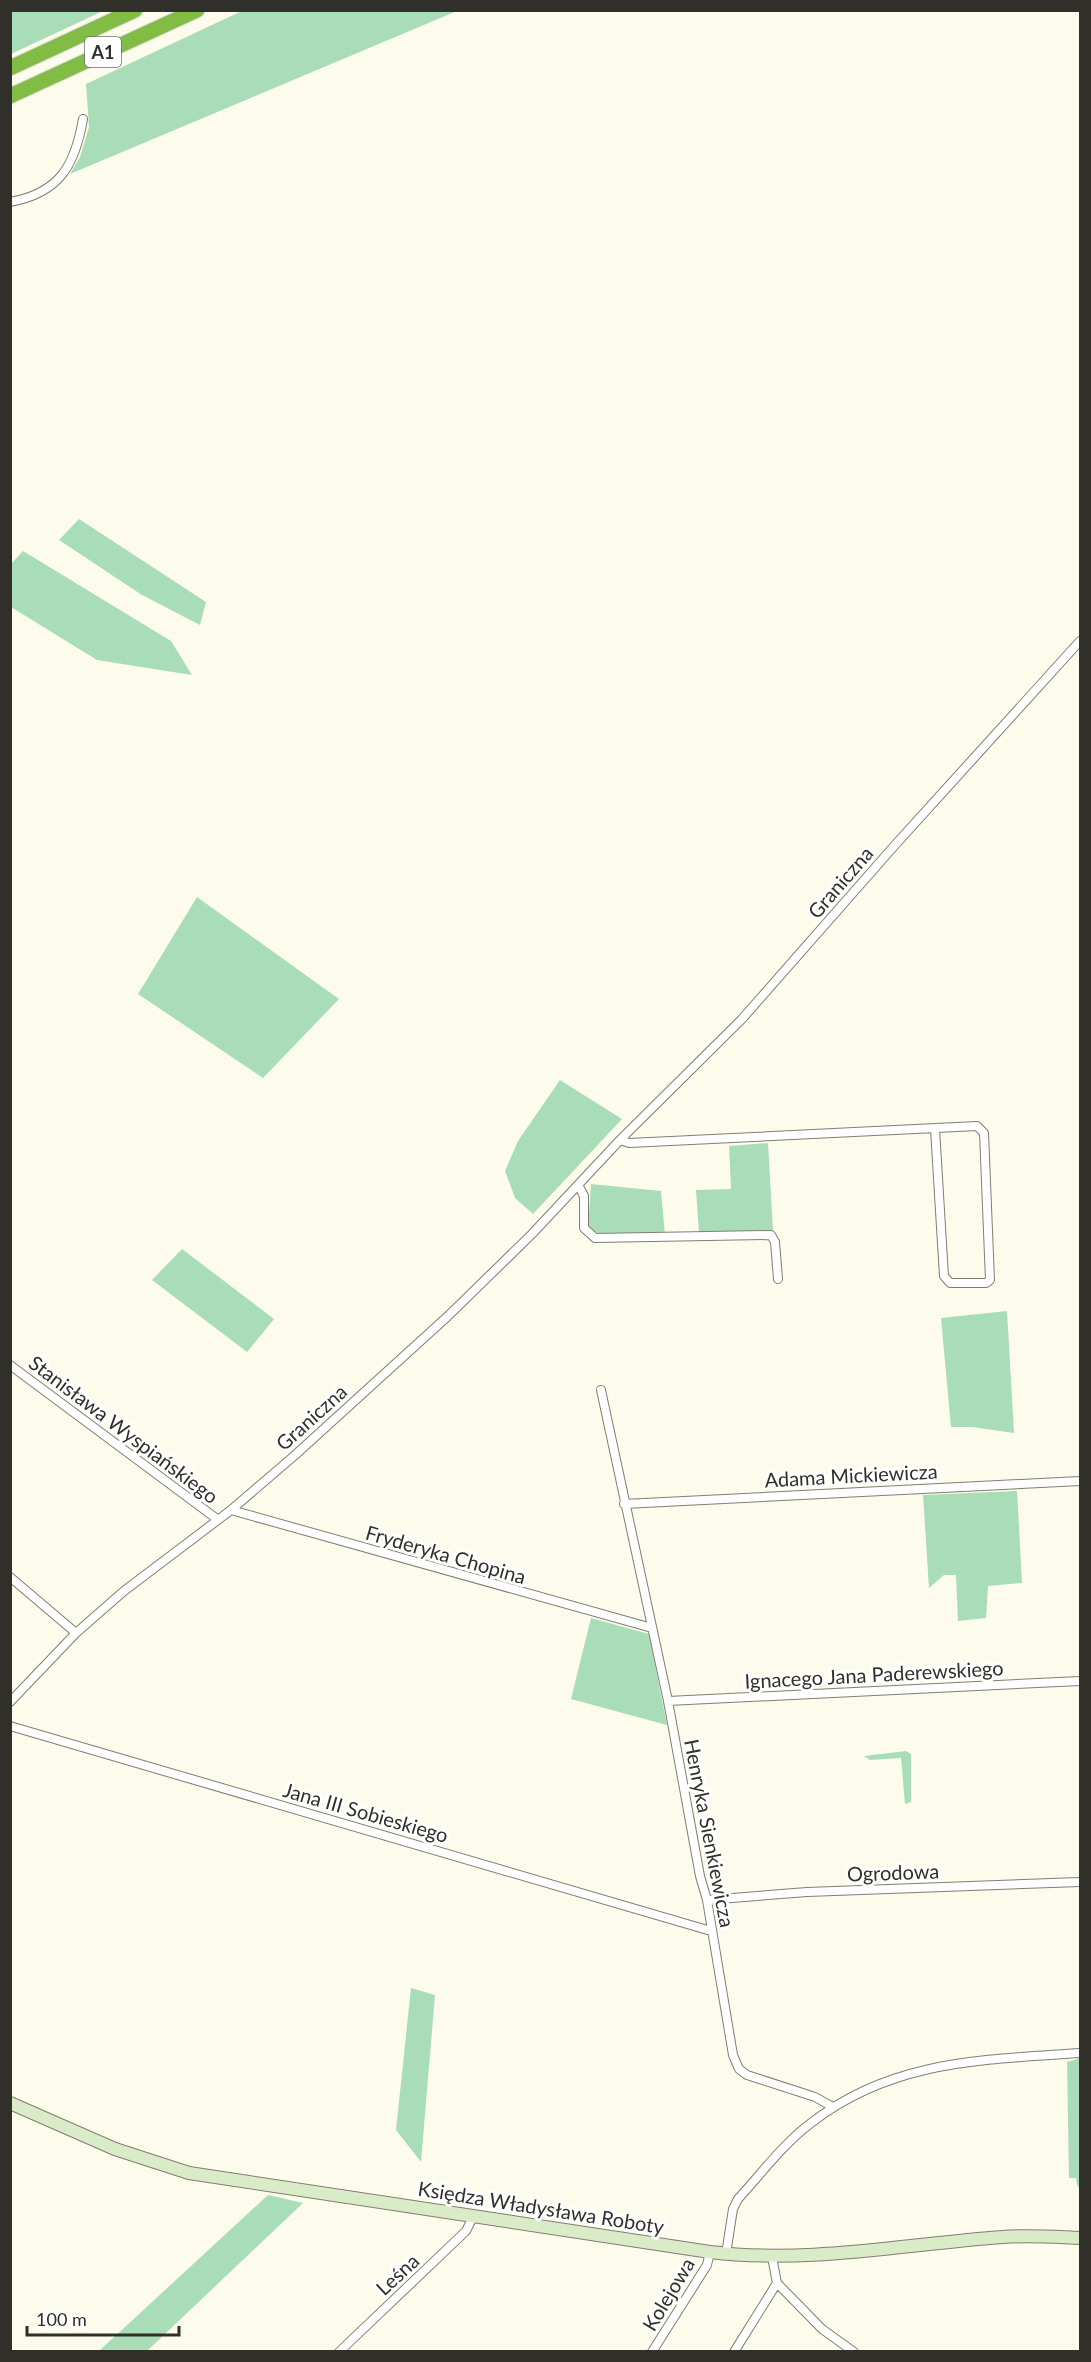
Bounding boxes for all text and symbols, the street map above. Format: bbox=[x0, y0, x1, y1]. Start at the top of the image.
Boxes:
road number: A1 bbox=[85, 37, 121, 67]
street label: Graniczna bbox=[802, 841, 878, 923]
street label: Stanisława Wyspiańskiego bbox=[25, 1350, 223, 1508]
street label: Graniczna bbox=[271, 1379, 351, 1455]
street label: Adama Mickiewicza bbox=[764, 1458, 938, 1492]
street label: Fryderyka Chopina bbox=[363, 1520, 529, 1588]
street label: Ignacego Jana Paderewskiego bbox=[744, 1655, 1004, 1693]
street label: Henryka Sienkiewicza bbox=[680, 1737, 740, 1929]
street label: Jana III Sobieskiego bbox=[281, 1777, 451, 1847]
street label: Ogrodowa bbox=[846, 1858, 940, 1886]
street label: Księdza Władysława Roboty bbox=[416, 2176, 666, 2238]
street label: Leśna bbox=[371, 2248, 423, 2300]
street label: Kolejowa bbox=[637, 2253, 699, 2335]
scale bar bbox=[27, 2299, 178, 2337]
text: 100 m bbox=[36, 2308, 87, 2330]

